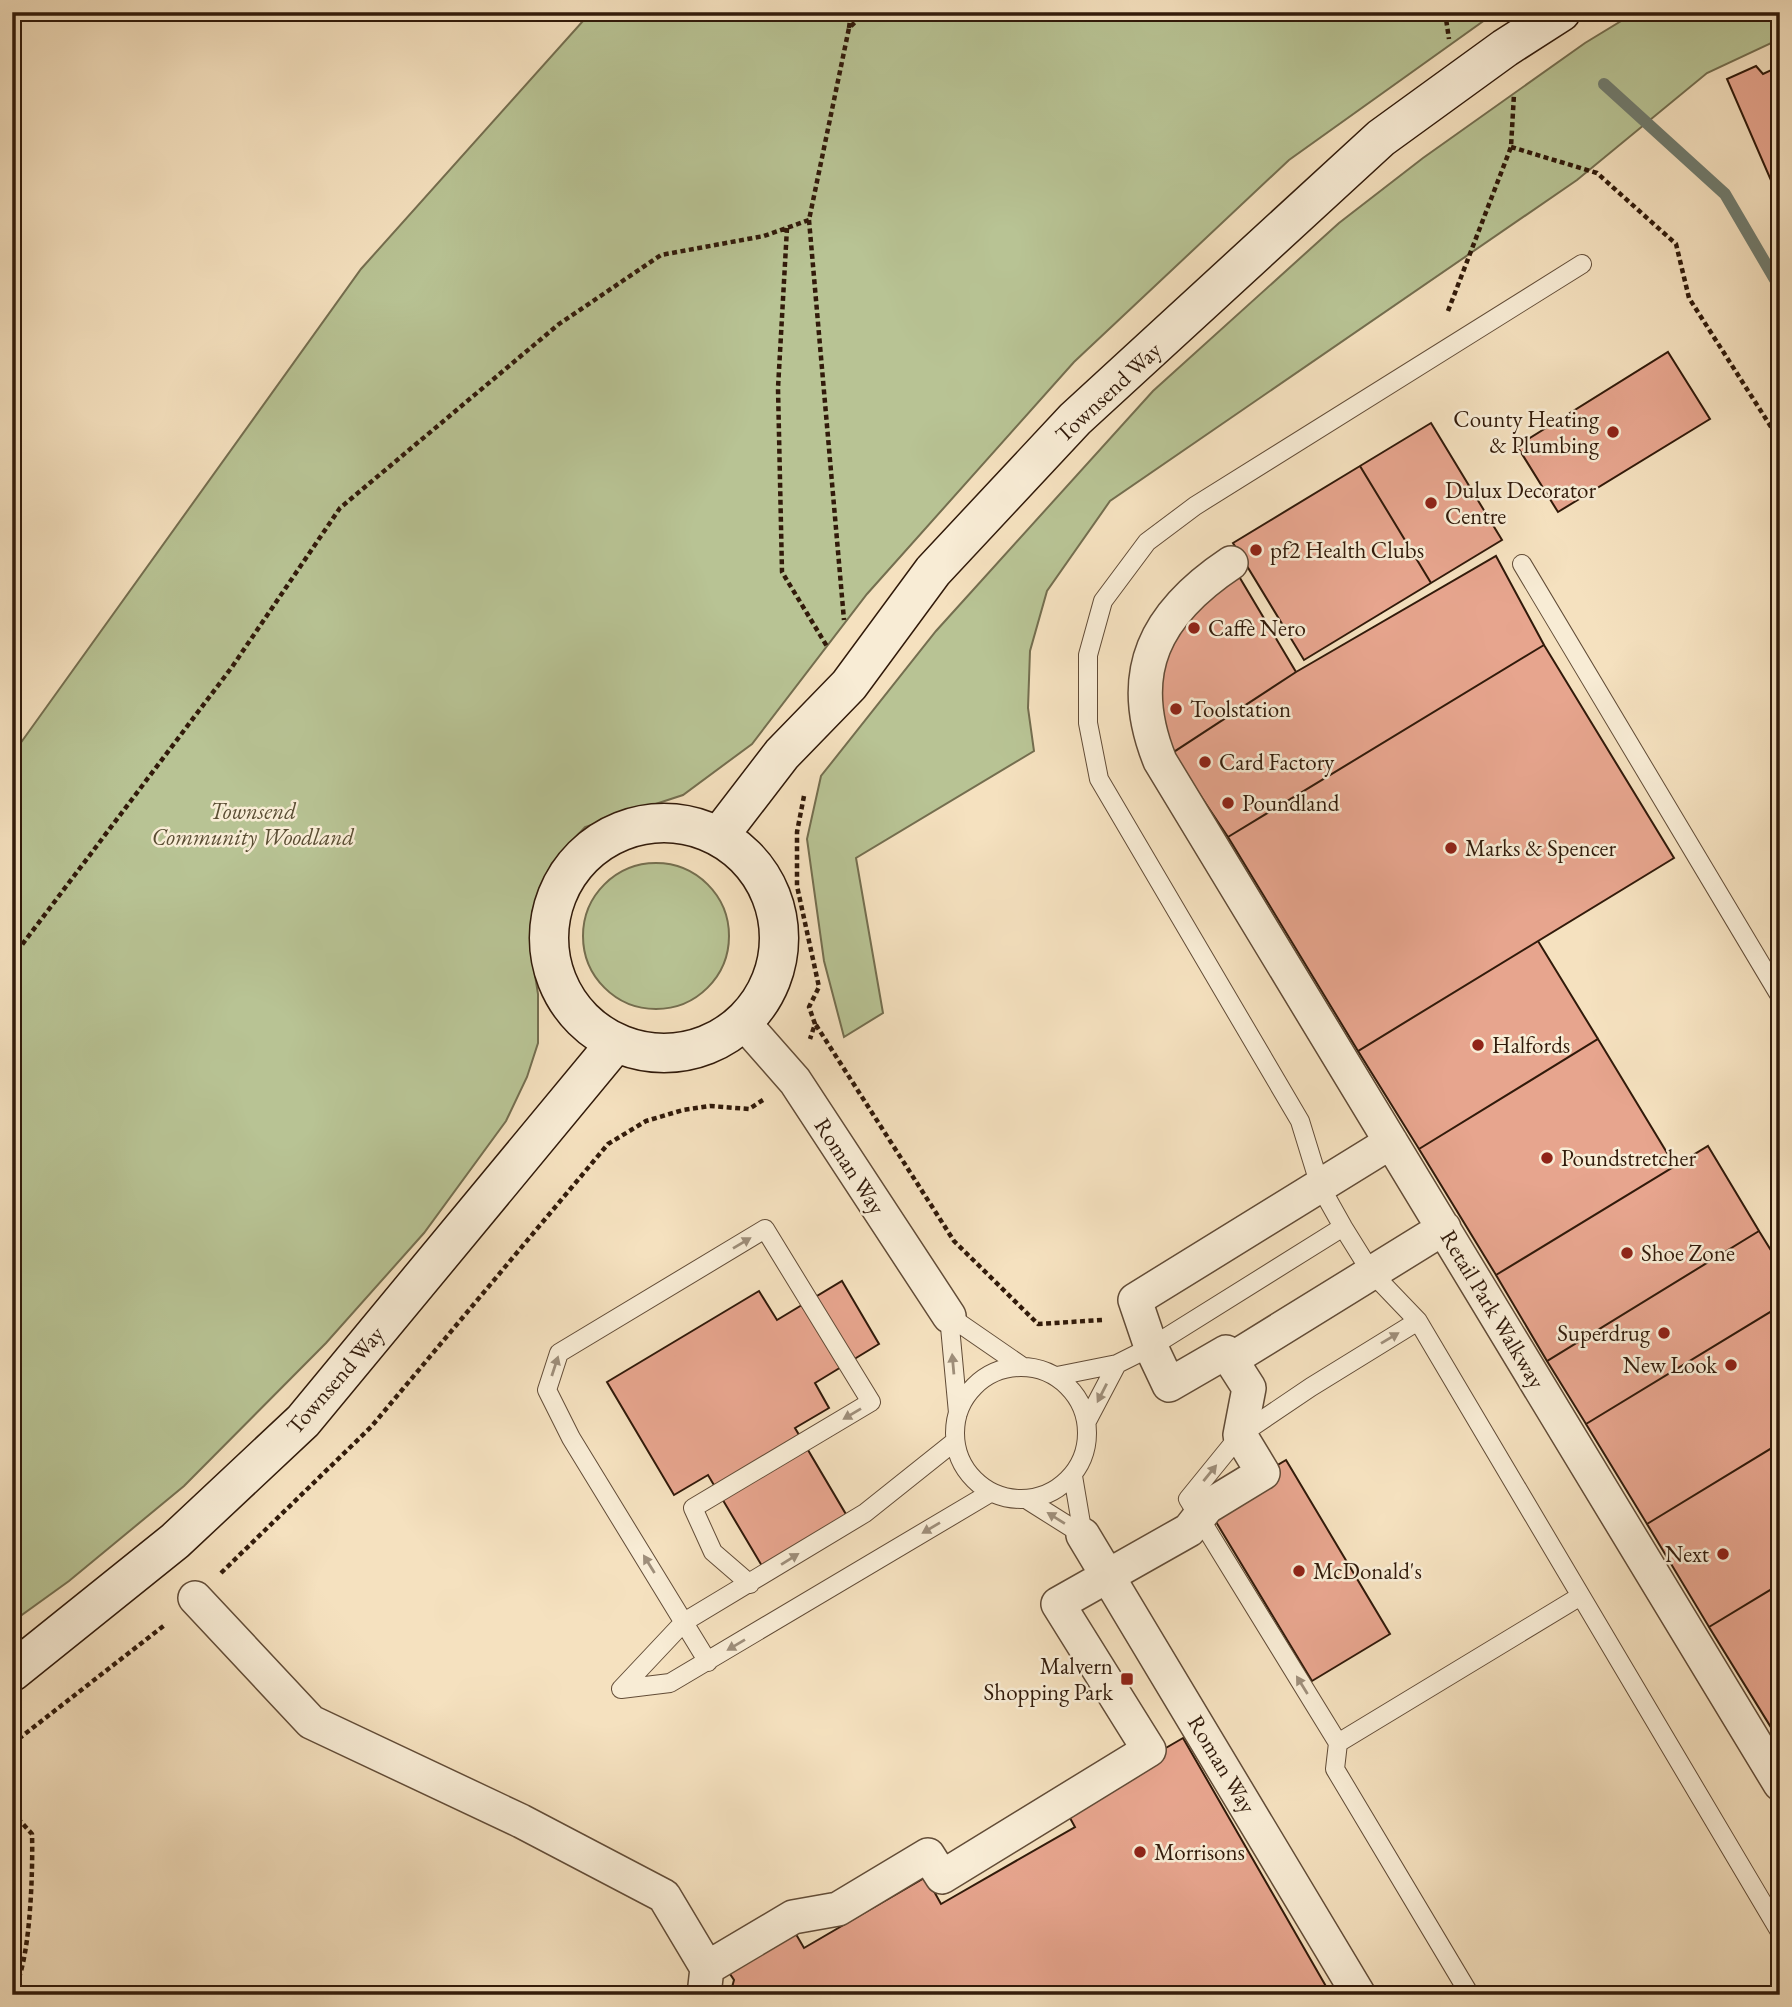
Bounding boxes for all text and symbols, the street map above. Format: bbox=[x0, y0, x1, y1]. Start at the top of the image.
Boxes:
street label: Townsend Way bbox=[1049, 335, 1168, 449]
place label: County Heating & Plumbing bbox=[1453, 404, 1600, 460]
marker: County Heating & Plumbing bbox=[1605, 424, 1621, 440]
place label: Dulux Decorator Centre bbox=[1445, 475, 1596, 531]
marker: Dulux Decorator Centre bbox=[1423, 495, 1439, 511]
place label: pf2 Health Clubs bbox=[1270, 535, 1424, 565]
marker: pf2 Health Clubs bbox=[1248, 542, 1264, 558]
place label: Caffè Nero bbox=[1208, 613, 1306, 643]
marker: Caffè Nero bbox=[1186, 620, 1202, 636]
place label: Toolstation bbox=[1190, 694, 1291, 724]
marker: Toolstation bbox=[1168, 701, 1184, 717]
place label: Card Factory bbox=[1219, 747, 1335, 777]
marker: Card Factory bbox=[1197, 754, 1213, 770]
place label: Poundland bbox=[1242, 788, 1340, 818]
marker: Poundland bbox=[1220, 795, 1236, 811]
park label: Townsend Community Woodland bbox=[152, 796, 354, 852]
place label: Marks & Spencer bbox=[1465, 833, 1617, 863]
marker: Marks & Spencer bbox=[1443, 840, 1459, 856]
place label: Halfords bbox=[1492, 1030, 1570, 1060]
marker: Halfords bbox=[1470, 1037, 1486, 1053]
street label: Roman Way bbox=[808, 1112, 893, 1221]
place label: Poundstretcher bbox=[1561, 1143, 1697, 1173]
marker: Poundstretcher bbox=[1539, 1150, 1555, 1166]
street label: Retail Park Walkway bbox=[1434, 1224, 1553, 1395]
one-way arrow bbox=[733, 1236, 752, 1249]
place label: Shoe Zone bbox=[1641, 1238, 1735, 1268]
marker: Shoe Zone bbox=[1619, 1245, 1635, 1261]
place label: Superdrug bbox=[1557, 1318, 1651, 1348]
street label: Townsend Way bbox=[280, 1319, 391, 1441]
marker: Superdrug bbox=[1656, 1325, 1672, 1341]
one-way arrow bbox=[1381, 1332, 1400, 1344]
place label: New Look bbox=[1623, 1350, 1718, 1380]
one-way arrow bbox=[947, 1353, 958, 1375]
one-way arrow bbox=[550, 1355, 561, 1376]
marker: New Look bbox=[1723, 1357, 1739, 1373]
one-way arrow bbox=[1096, 1383, 1108, 1403]
one-way arrow bbox=[843, 1407, 862, 1420]
one-way arrow bbox=[1202, 1464, 1217, 1482]
one-way arrow bbox=[1046, 1511, 1066, 1524]
one-way arrow bbox=[922, 1522, 941, 1534]
place label: Next bbox=[1665, 1539, 1710, 1569]
marker: Next bbox=[1715, 1546, 1731, 1562]
one-way arrow bbox=[781, 1553, 800, 1566]
one-way arrow bbox=[642, 1555, 655, 1574]
place label: McDonald's bbox=[1313, 1556, 1422, 1586]
marker: McDonald's bbox=[1291, 1563, 1307, 1579]
one-way arrow bbox=[727, 1639, 746, 1651]
place label: Malvern Shopping Park bbox=[984, 1651, 1114, 1707]
marker: Malvern Shopping Park bbox=[1119, 1671, 1135, 1687]
one-way arrow bbox=[1296, 1676, 1309, 1695]
street label: Roman Way bbox=[1181, 1709, 1264, 1819]
place label: Morrisons bbox=[1154, 1837, 1245, 1867]
marker: Morrisons bbox=[1132, 1844, 1148, 1860]

